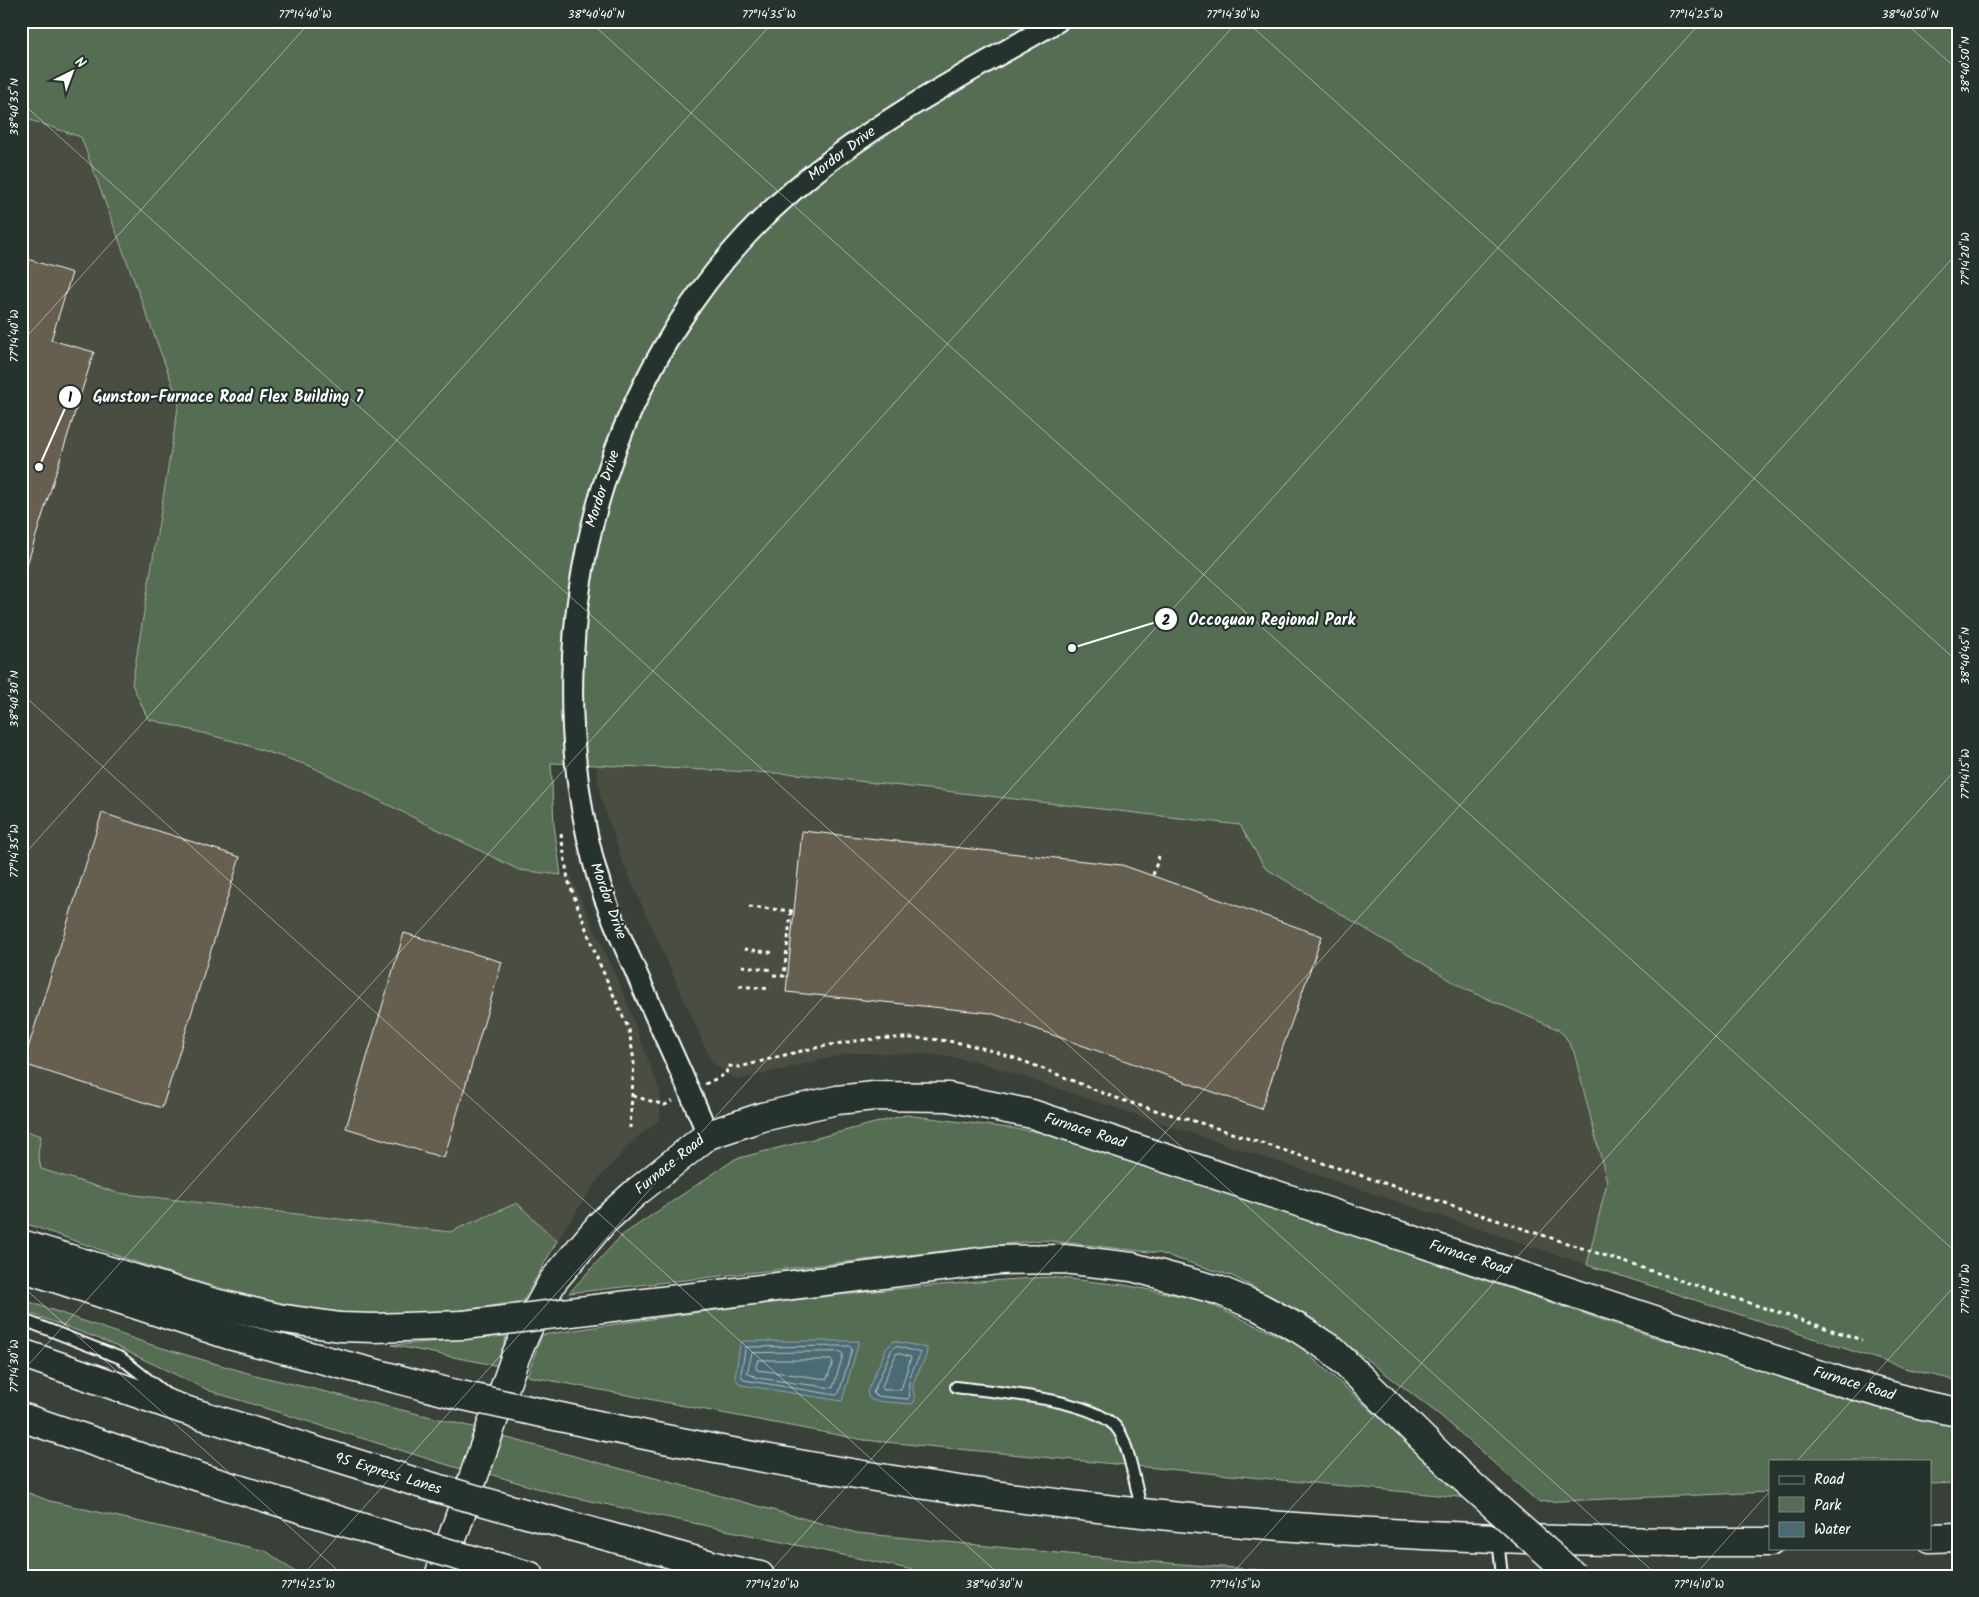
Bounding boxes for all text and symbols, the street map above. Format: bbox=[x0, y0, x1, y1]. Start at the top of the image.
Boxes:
text: 77°14'40"W bbox=[278, 5, 332, 24]
text: 38°40'40"N bbox=[567, 5, 625, 24]
text: 77°14'35"W bbox=[742, 5, 796, 24]
text: 77°14'30"W bbox=[1206, 5, 1260, 24]
text: 77°14'25"W bbox=[1669, 5, 1723, 24]
text: 38°40'50"N bbox=[1881, 5, 1939, 24]
text: 38°40'50"N bbox=[1956, 36, 1975, 94]
north arrow bbox=[48, 48, 98, 98]
text: N bbox=[69, 52, 91, 74]
text: 38°40'35"N bbox=[5, 78, 24, 136]
street label: Mordor Drive bbox=[803, 120, 881, 188]
text: 77°14'20"W bbox=[1956, 232, 1975, 286]
text: 77°14'40"W bbox=[5, 309, 24, 363]
callout: Gunston-Furnace Road Flex Building 7 bbox=[58, 381, 373, 412]
text: Gunston-Furnace Road Flex Building 7 bbox=[93, 385, 364, 410]
text: 1 bbox=[68, 386, 73, 410]
street label: Mordor Drive bbox=[579, 447, 627, 531]
callout: Occoquan Regional Park bbox=[1153, 604, 1365, 635]
text: Occoquan Regional Park bbox=[1189, 608, 1356, 633]
text: 2 bbox=[1162, 609, 1171, 633]
text: 38°40'45"N bbox=[1956, 627, 1975, 685]
text: 38°40'30"N bbox=[5, 670, 24, 728]
text: 77°14'15"W bbox=[1956, 749, 1975, 799]
text: 77°14'35"W bbox=[5, 824, 24, 878]
street label: Mordor Drive bbox=[583, 859, 633, 943]
street label: Furnace Road bbox=[1041, 1107, 1129, 1156]
street label: Furnace Road bbox=[630, 1129, 711, 1201]
street label: Furnace Road bbox=[1426, 1234, 1514, 1283]
text: 77°14'10"W bbox=[1956, 1264, 1975, 1314]
text: 77°14'30"W bbox=[5, 1339, 24, 1393]
street label: Furnace Road bbox=[1810, 1360, 1898, 1408]
street label: 95 Express Lanes bbox=[332, 1446, 445, 1502]
legend bbox=[1769, 1460, 1932, 1550]
text: Road bbox=[1814, 1468, 1845, 1492]
text: Park bbox=[1814, 1494, 1842, 1518]
text: Water bbox=[1814, 1518, 1851, 1542]
text: 77°14'25"W bbox=[281, 1575, 335, 1594]
text: 77°14'20"W bbox=[745, 1575, 799, 1594]
text: 38°40'30"N bbox=[965, 1575, 1023, 1594]
text: 77°14'15"W bbox=[1210, 1575, 1260, 1594]
text: 77°14'10"W bbox=[1674, 1575, 1724, 1594]

